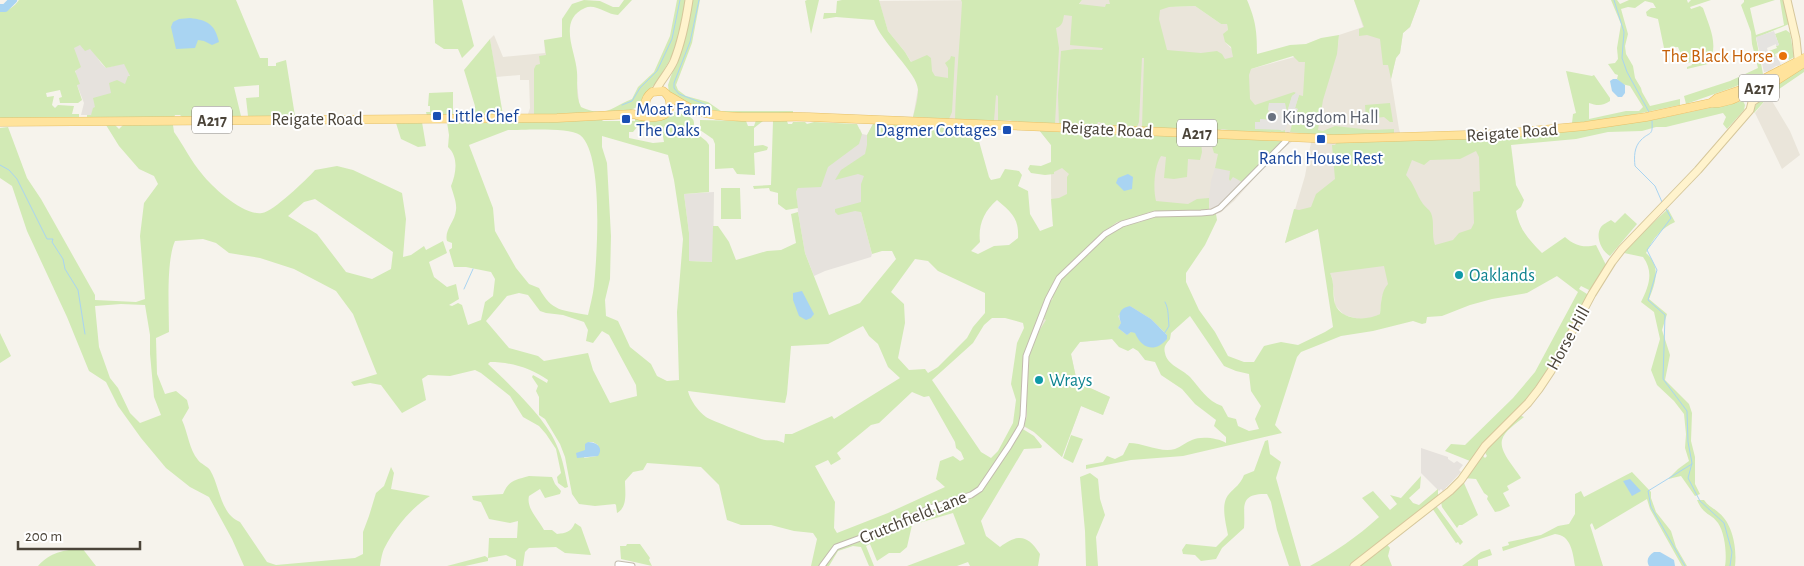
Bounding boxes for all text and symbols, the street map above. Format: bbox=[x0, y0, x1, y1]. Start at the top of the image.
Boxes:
place label: The Black Horse bbox=[1662, 48, 1773, 66]
marker: The Black Horse bbox=[1777, 50, 1789, 62]
road number: A217 bbox=[1739, 75, 1779, 102]
place label: Moat Farm The Oaks bbox=[636, 101, 711, 140]
road number: A217 bbox=[192, 106, 232, 134]
place label: Little Chef bbox=[447, 108, 520, 126]
place label: Kingdom Hall bbox=[1282, 109, 1379, 127]
marker: Little Chef bbox=[431, 110, 443, 122]
street label: Reigate Road bbox=[271, 111, 363, 129]
marker: Kingdom Hall bbox=[1266, 111, 1278, 123]
marker: Moat Farm The Oaks bbox=[620, 113, 632, 125]
street label: Reigate Road bbox=[1061, 119, 1153, 141]
road number: A217 bbox=[1177, 120, 1217, 146]
street label: Reigate Road bbox=[1466, 121, 1558, 145]
place label: Dagmer Cottages bbox=[875, 122, 997, 140]
marker: Dagmer Cottages bbox=[1001, 124, 1013, 136]
marker: Ranch House Rest bbox=[1315, 133, 1327, 145]
place label: Ranch House Rest bbox=[1259, 150, 1383, 168]
place label: Oaklands bbox=[1469, 267, 1535, 285]
marker: Oaklands bbox=[1453, 269, 1465, 281]
street label: Horse Hill bbox=[1544, 304, 1594, 373]
place label: Wrays bbox=[1049, 372, 1092, 390]
marker: Wrays bbox=[1033, 374, 1045, 386]
street label: Crutchfield Lane bbox=[857, 488, 970, 548]
scale bar bbox=[18, 518, 140, 550]
text: 200 m bbox=[25, 529, 62, 544]

